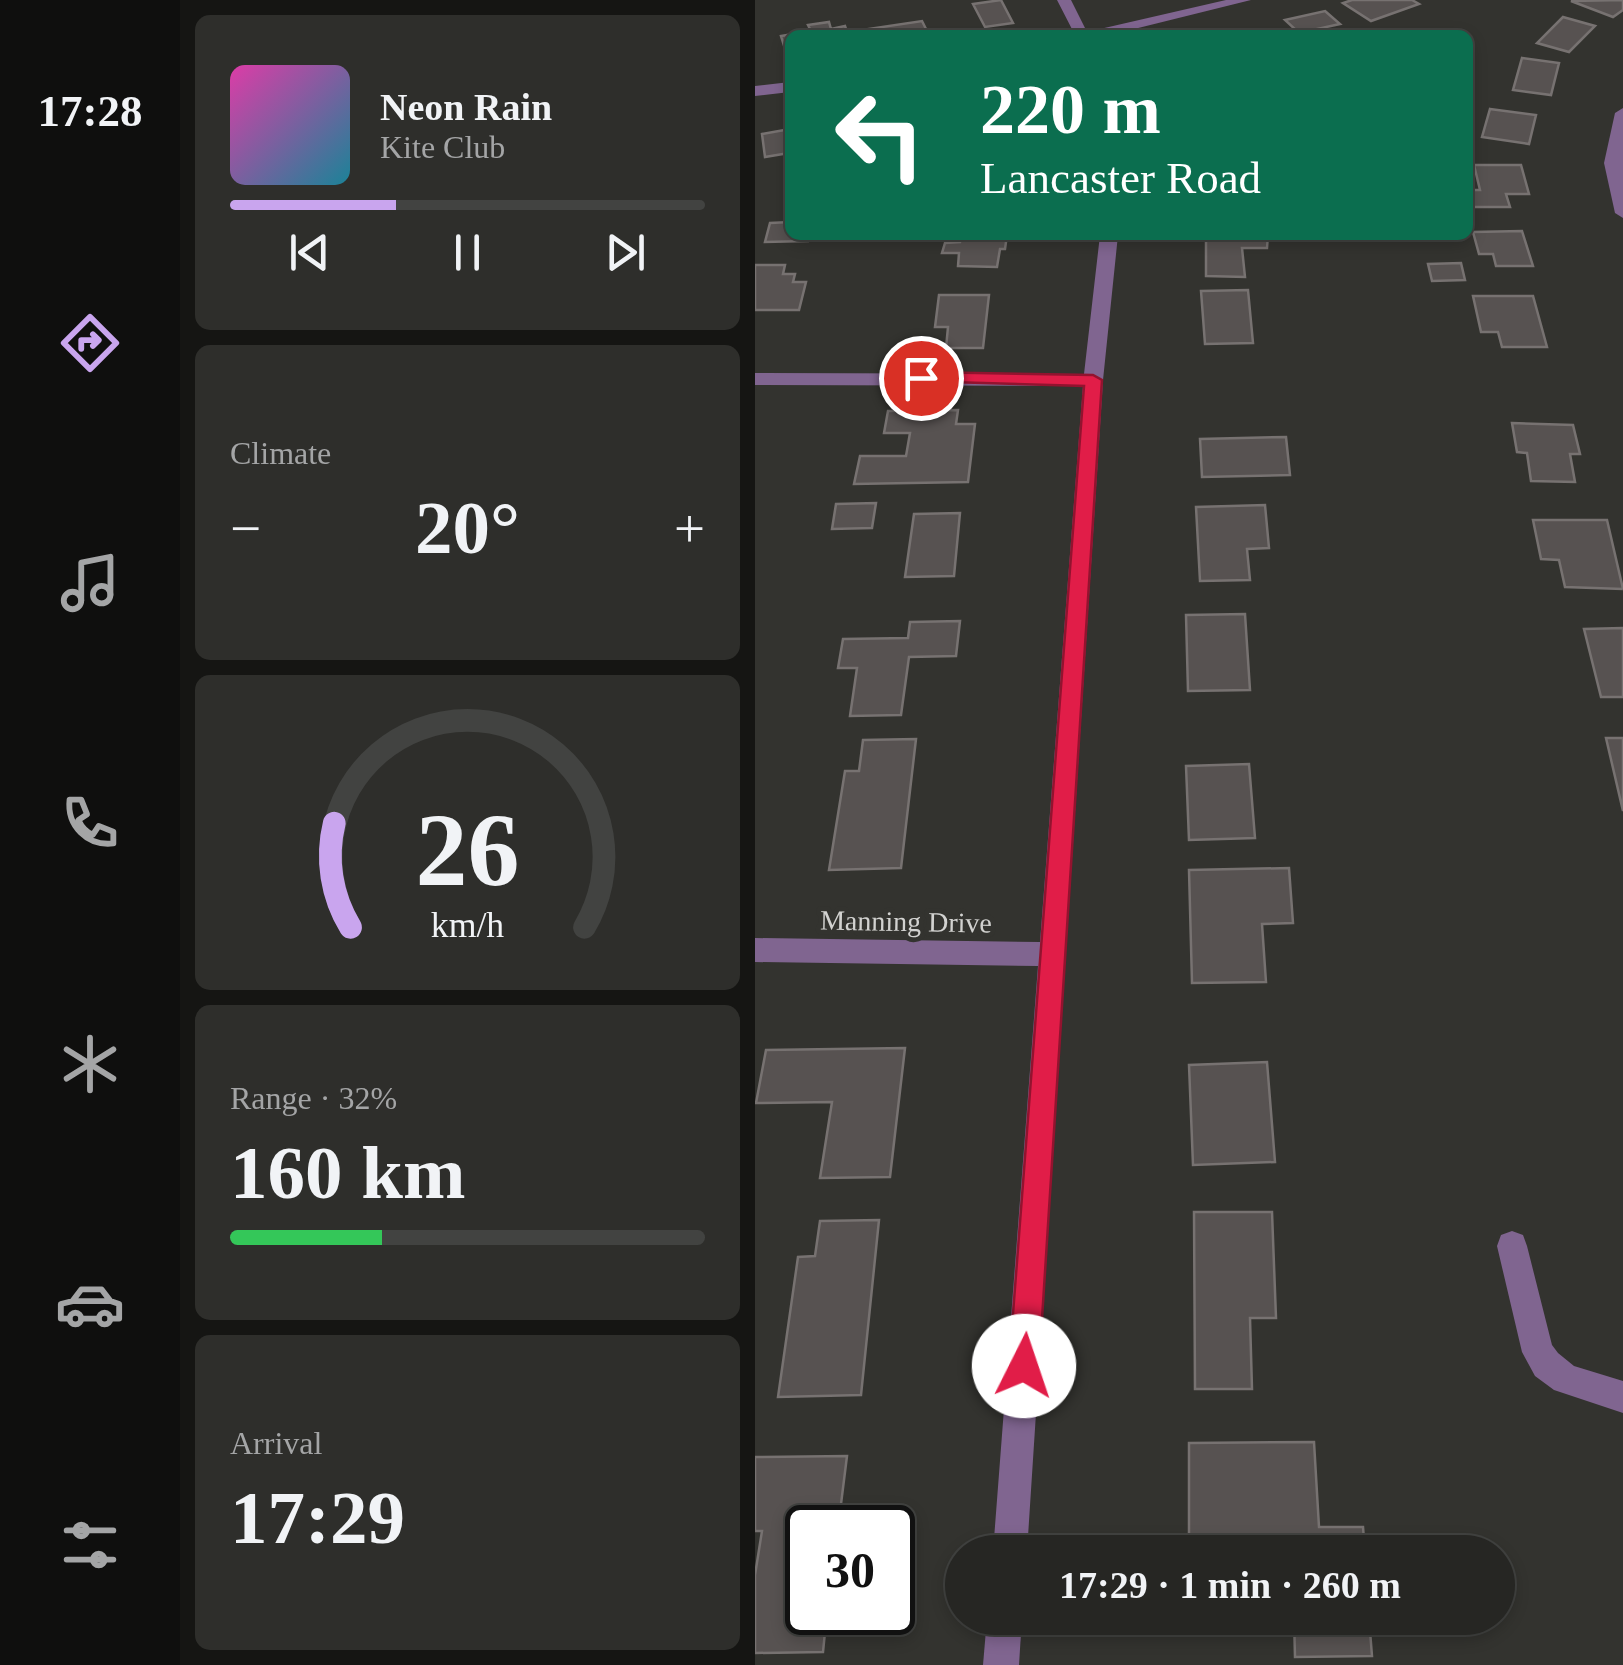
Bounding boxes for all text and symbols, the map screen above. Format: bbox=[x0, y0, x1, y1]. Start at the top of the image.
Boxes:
icon: left bbox=[815, 70, 945, 200]
text: 220 m bbox=[980, 71, 1161, 148]
text: 17:28 bbox=[38, 86, 143, 136]
text: Neon Rain bbox=[380, 86, 552, 128]
text: Kite Club bbox=[380, 129, 505, 165]
text: Lancaster Road bbox=[980, 153, 1261, 203]
icon: previous bbox=[282, 225, 337, 280]
icon: pause bbox=[440, 225, 495, 280]
icon: next bbox=[598, 225, 653, 280]
icon: directions bbox=[55, 308, 125, 378]
pin bbox=[879, 336, 964, 421]
icon: arrive bbox=[894, 351, 949, 406]
text: Climate bbox=[230, 435, 331, 471]
text: 20° bbox=[415, 486, 520, 569]
text: − bbox=[230, 498, 261, 559]
text: + bbox=[674, 498, 705, 559]
icon: music bbox=[55, 548, 125, 618]
icon: phone bbox=[55, 788, 125, 858]
text: 26 bbox=[416, 792, 520, 907]
text: km/h bbox=[431, 905, 504, 945]
street label: Manning Drive bbox=[820, 905, 992, 938]
icon: climate bbox=[55, 1029, 125, 1099]
text: Range · 32% bbox=[230, 1080, 397, 1116]
text: 160 km bbox=[230, 1131, 465, 1214]
icon: car bbox=[55, 1269, 125, 1339]
position arrow bbox=[972, 1314, 1076, 1418]
text: Arrival bbox=[230, 1425, 322, 1461]
text: 17:29 bbox=[230, 1476, 405, 1559]
speed limit sign: 30 bbox=[785, 1505, 915, 1635]
icon: filters bbox=[55, 1510, 125, 1580]
text: 17:29 · 1 min · 260 m bbox=[1059, 1564, 1401, 1606]

